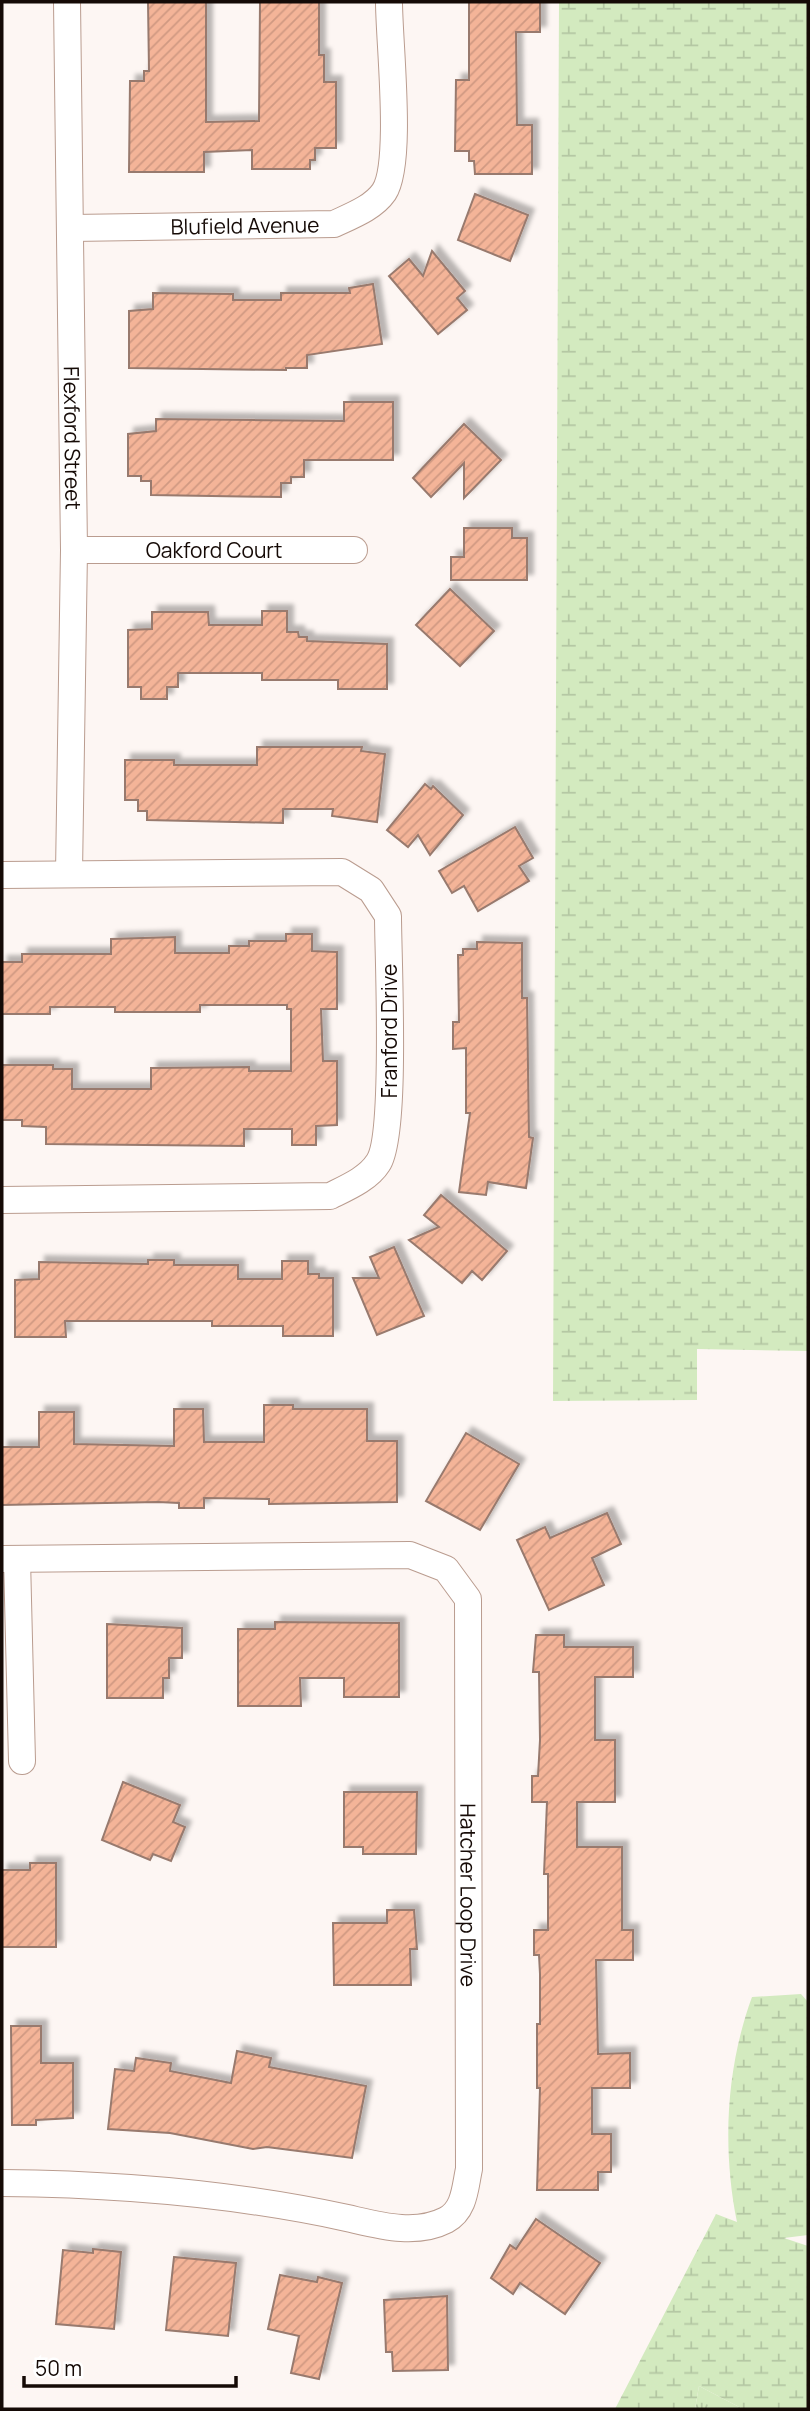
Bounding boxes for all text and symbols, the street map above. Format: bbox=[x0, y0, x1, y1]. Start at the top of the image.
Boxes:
street label: Blufield Avenue bbox=[170, 210, 320, 240]
street label: Flexford Street bbox=[58, 366, 87, 510]
street label: Oakford Court bbox=[146, 536, 282, 564]
street label: Franford Drive bbox=[375, 964, 403, 1098]
street label: Hatcher Loop Drive bbox=[454, 1803, 483, 1987]
scale bar bbox=[24, 2344, 236, 2388]
text: 50 m bbox=[35, 2354, 82, 2382]

